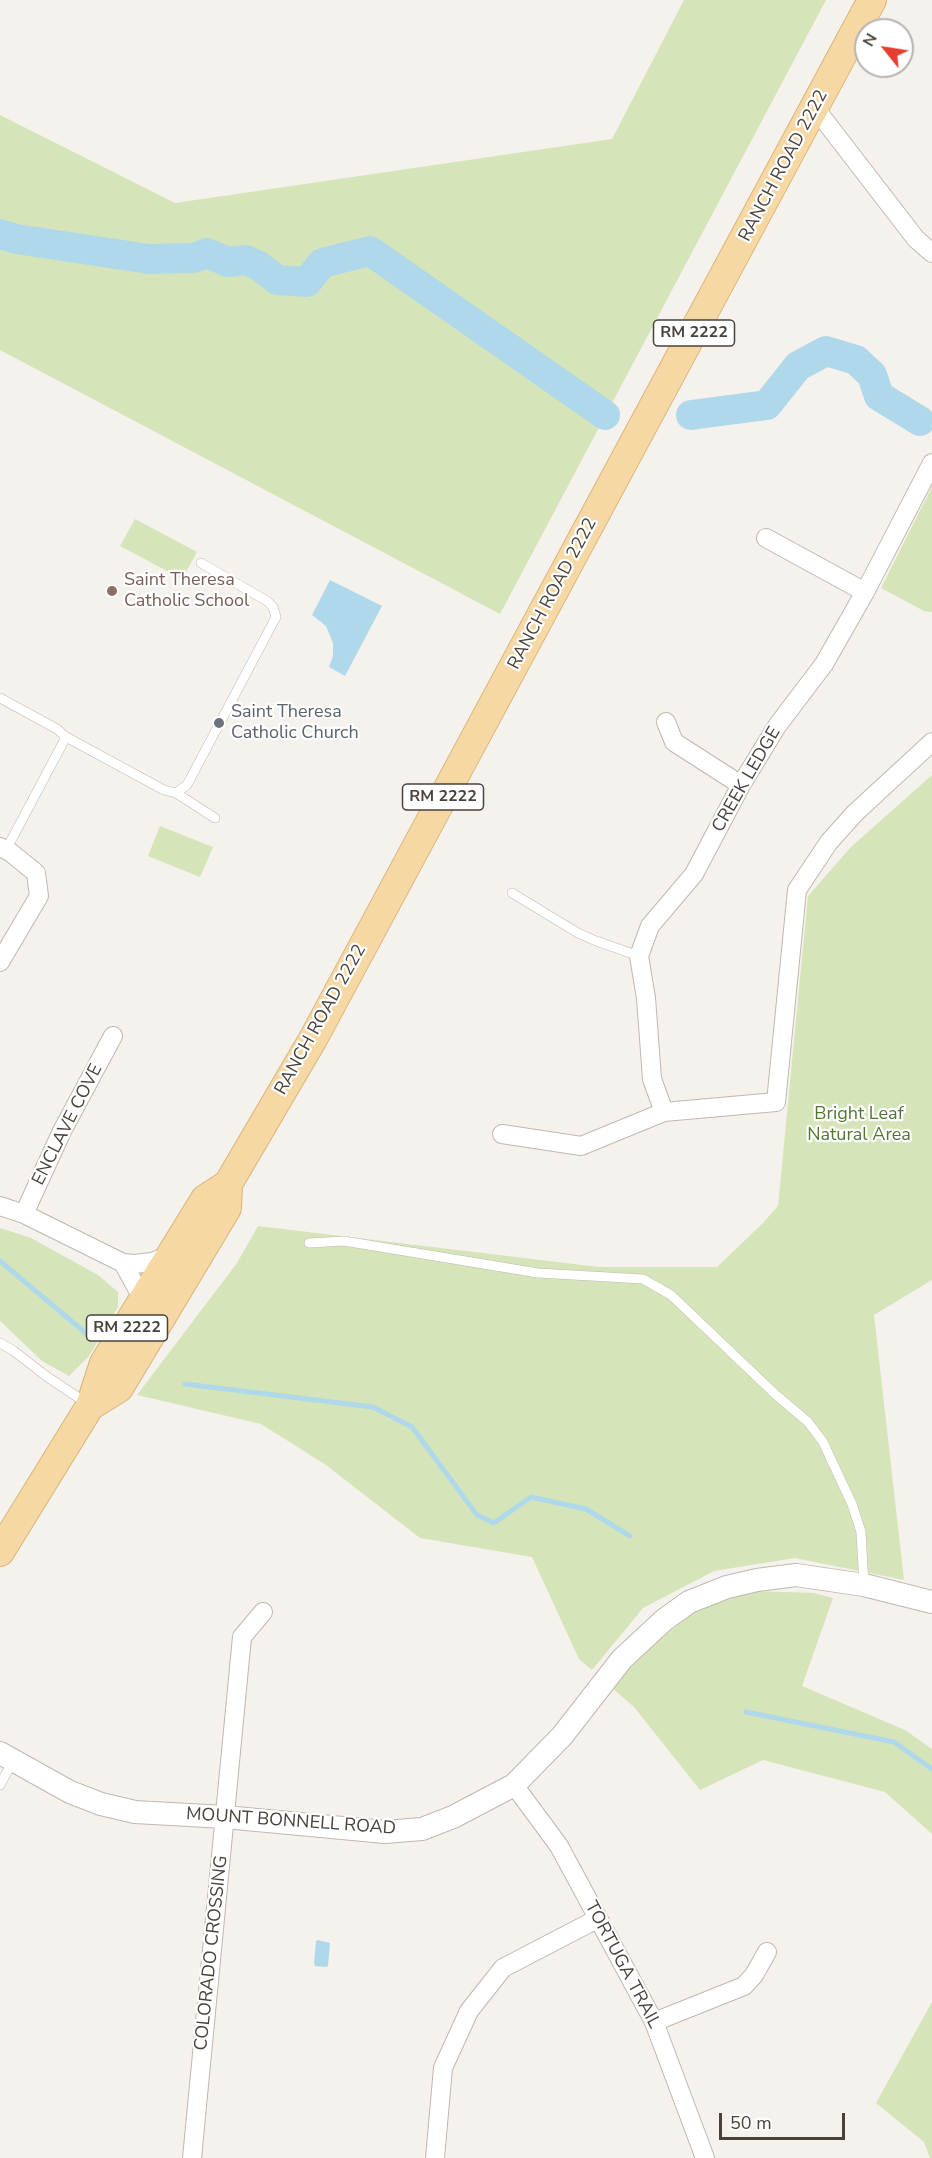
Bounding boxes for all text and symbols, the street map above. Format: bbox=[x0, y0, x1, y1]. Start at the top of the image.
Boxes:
north arrow bbox=[854, 18, 914, 78]
text: N bbox=[858, 29, 883, 51]
street label: RANCH ROAD 2222 bbox=[735, 87, 833, 245]
road number: RM 2222 bbox=[654, 320, 734, 346]
street label: RANCH ROAD 2222 bbox=[504, 515, 602, 673]
place label: Saint Theresa Catholic School bbox=[124, 570, 249, 612]
marker: Saint Theresa Catholic School bbox=[105, 584, 119, 598]
place label: Saint Theresa Catholic Church bbox=[231, 702, 359, 744]
marker: Saint Theresa Catholic Church bbox=[212, 716, 226, 730]
street label: CREEK LEDGE bbox=[708, 723, 786, 837]
road number: RM 2222 bbox=[402, 784, 484, 810]
street label: RANCH ROAD 2222 bbox=[271, 941, 371, 1099]
street label: ENCLAVE COVE bbox=[28, 1061, 108, 1189]
park label: Bright Leaf Natural Area bbox=[807, 1104, 911, 1146]
road number: RM 2222 bbox=[86, 1315, 168, 1341]
street label: MOUNT BONNELL ROAD bbox=[185, 1804, 397, 1840]
street label: COLORADO CROSSING bbox=[191, 1854, 233, 2052]
street label: TORTUGA TRAIL bbox=[579, 1898, 665, 2032]
scale bar bbox=[722, 2101, 848, 2139]
text: 50 m bbox=[730, 2111, 772, 2135]

